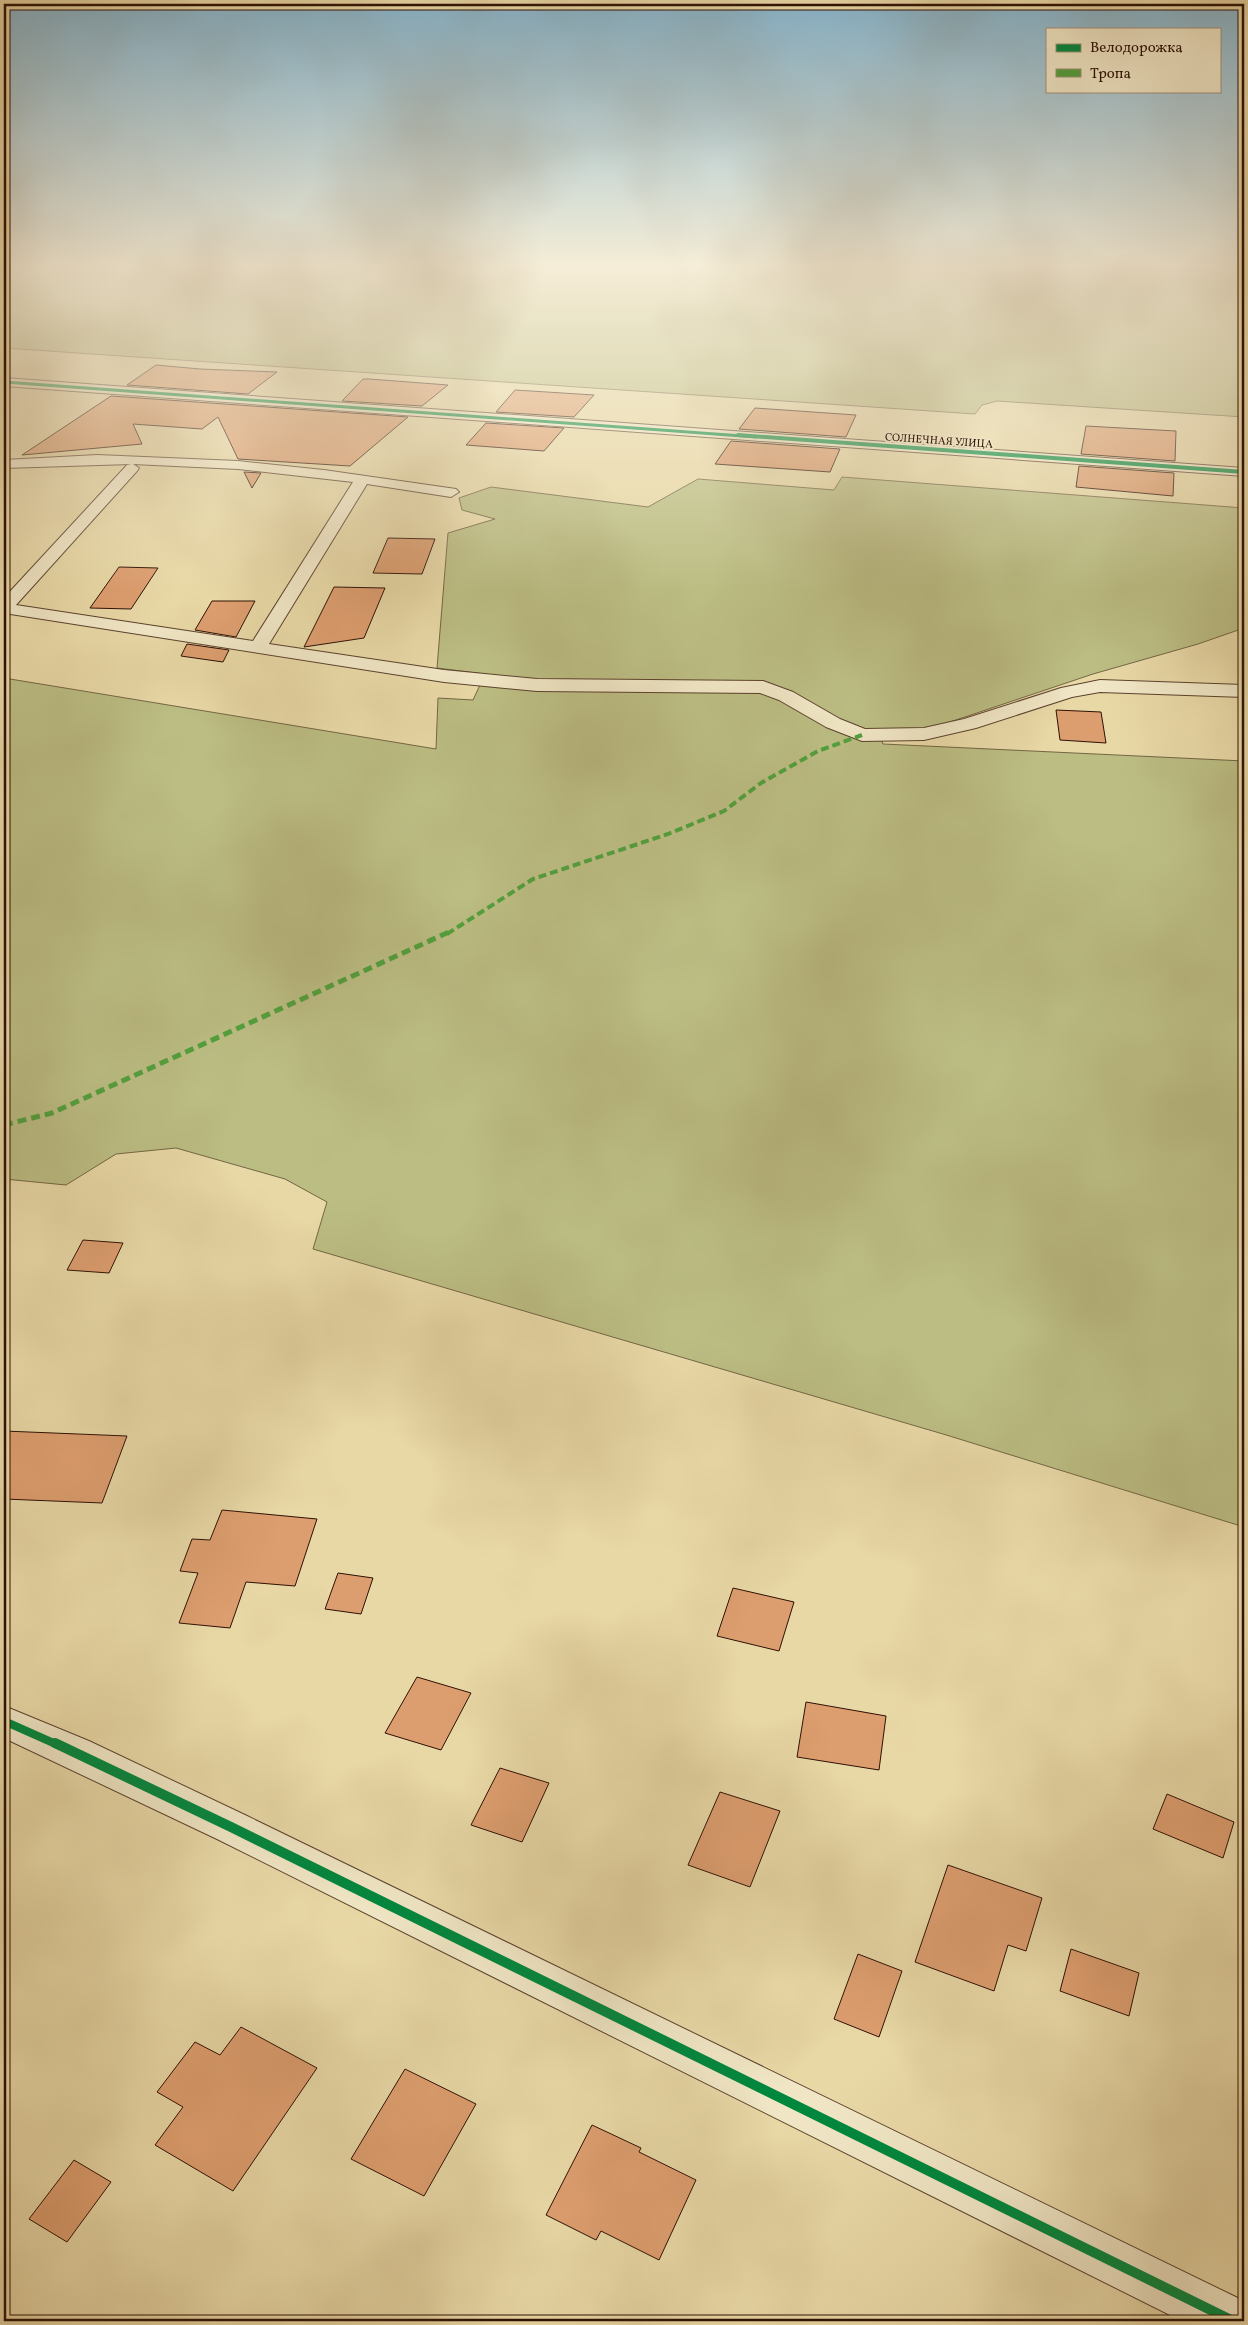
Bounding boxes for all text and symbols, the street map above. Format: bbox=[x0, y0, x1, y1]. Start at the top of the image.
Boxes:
legend bbox=[1046, 28, 1220, 92]
text: Велодорожка bbox=[1090, 38, 1183, 59]
text: Тропа bbox=[1090, 64, 1131, 85]
street label: СОЛНЕЧНАЯ УЛИЦА bbox=[884, 430, 994, 453]

